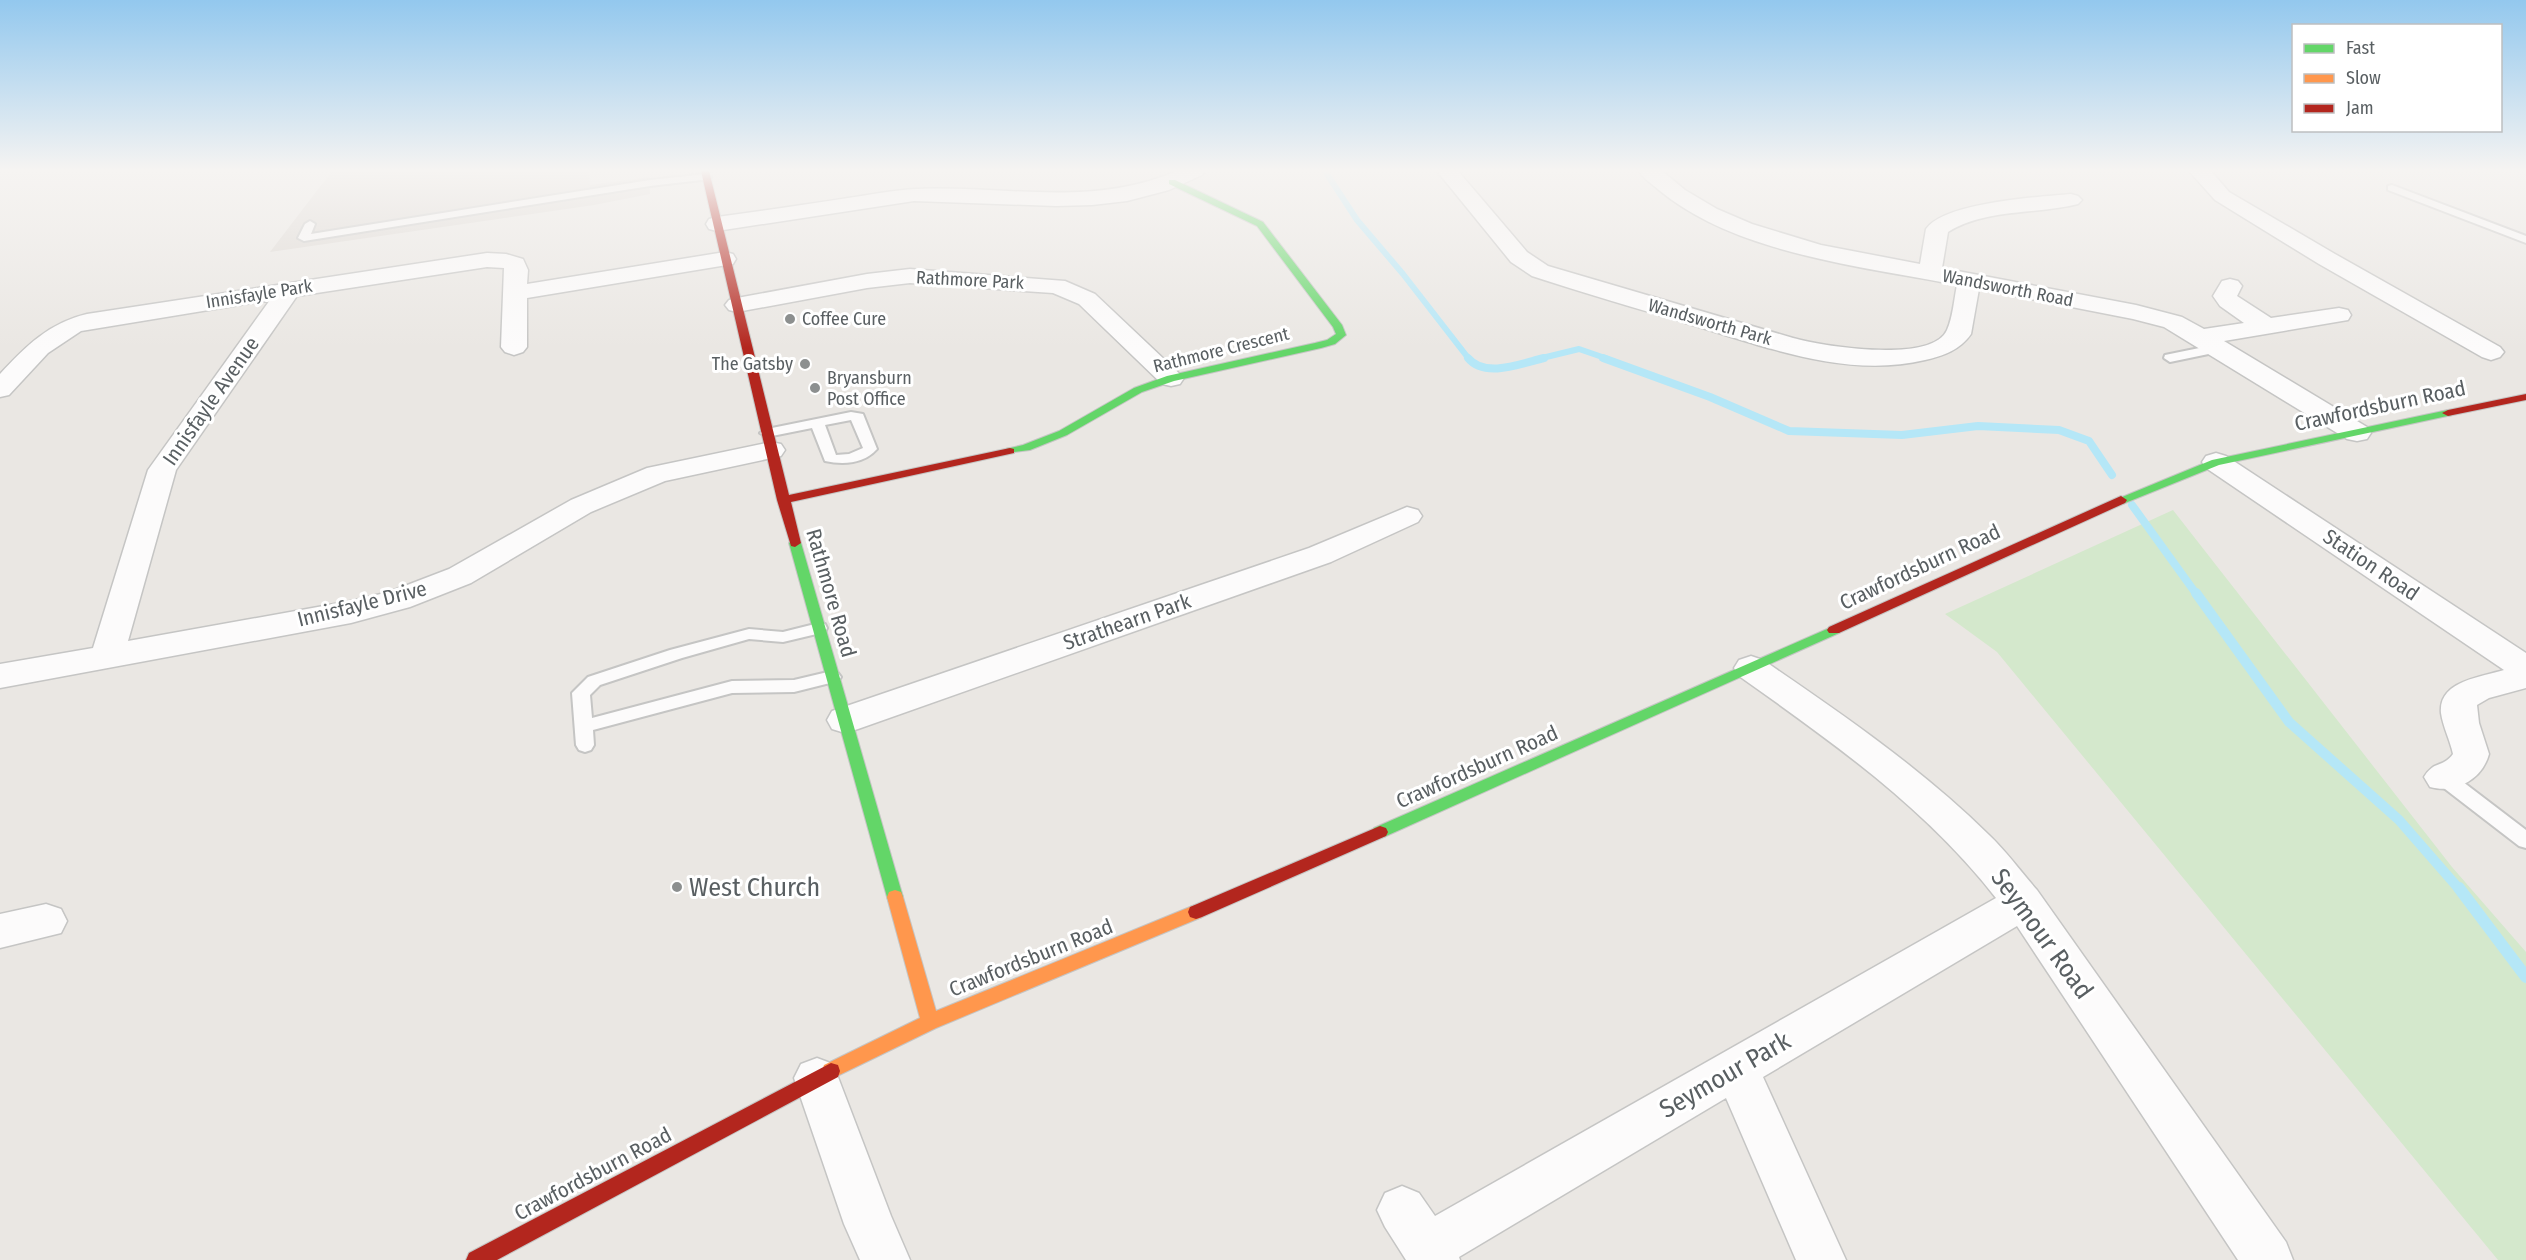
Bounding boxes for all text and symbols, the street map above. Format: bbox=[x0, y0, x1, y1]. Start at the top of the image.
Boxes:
legend bbox=[2292, 24, 2502, 132]
text: Fast bbox=[2346, 37, 2375, 59]
text: Slow bbox=[2346, 67, 2381, 89]
text: Jam bbox=[2346, 97, 2374, 119]
street label: Wandsworth Road bbox=[1941, 265, 2075, 311]
street label: Rathmore Park bbox=[915, 266, 1025, 294]
street label: Innisfayle Park bbox=[204, 275, 314, 313]
street label: Wandsworth Park bbox=[1646, 294, 1775, 350]
place label: Coffee Cure bbox=[802, 308, 886, 330]
marker: Coffee Cure bbox=[783, 312, 797, 326]
street label: Rathmore Crescent bbox=[1151, 322, 1291, 377]
street label: Innisfayle Avenue bbox=[157, 332, 265, 470]
place label: The Gatsby bbox=[712, 353, 793, 375]
marker: The Gatsby bbox=[798, 357, 812, 371]
place label: Bryansburn Post Office bbox=[827, 367, 912, 410]
street label: Crawfordsburn Road bbox=[2292, 375, 2468, 437]
marker: Bryansburn Post Office bbox=[808, 381, 822, 395]
street label: Crawfordsburn Road bbox=[1836, 518, 2004, 616]
street label: Station Road bbox=[2318, 523, 2424, 607]
street label: Rathmore Road bbox=[800, 526, 862, 660]
street label: Innisfayle Drive bbox=[295, 575, 429, 633]
street label: Strathearn Park bbox=[1060, 588, 1194, 656]
street label: Crawfordsburn Road bbox=[1392, 720, 1562, 814]
street label: Seymour Road bbox=[1984, 863, 2100, 1005]
place label: West Church bbox=[689, 872, 820, 903]
marker: West Church bbox=[670, 880, 684, 894]
street label: Crawfordsburn Road bbox=[945, 913, 1117, 1003]
street label: Seymour Park bbox=[1654, 1025, 1797, 1125]
street label: Crawfordsburn Road bbox=[510, 1122, 676, 1226]

